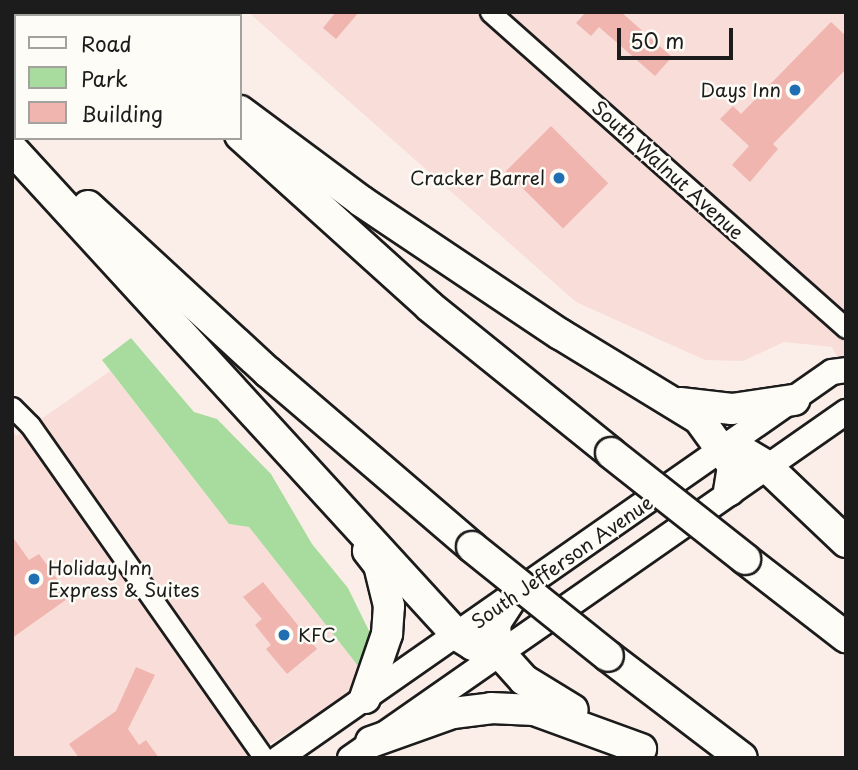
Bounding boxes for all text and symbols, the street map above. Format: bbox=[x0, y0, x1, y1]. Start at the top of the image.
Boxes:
legend bbox=[14, 14, 242, 140]
scale bar bbox=[620, 14, 736, 58]
text: 50 m bbox=[630, 24, 684, 56]
text: Road bbox=[81, 27, 132, 59]
text: Park bbox=[81, 62, 128, 94]
place label: Days Inn bbox=[700, 79, 781, 101]
marker: Days Inn bbox=[787, 82, 803, 98]
street label: South Walnut Avenue bbox=[588, 96, 748, 244]
text: Building bbox=[81, 97, 163, 129]
place label: Cracker Barrel bbox=[408, 167, 545, 189]
marker: Cracker Barrel bbox=[551, 170, 567, 186]
street label: South Jefferson Avenue bbox=[467, 491, 657, 633]
place label: Holiday Inn Express & Suites bbox=[48, 557, 200, 601]
marker: Holiday Inn Express & Suites bbox=[26, 571, 42, 587]
place label: KFC bbox=[298, 624, 336, 646]
marker: KFC bbox=[276, 627, 292, 643]

